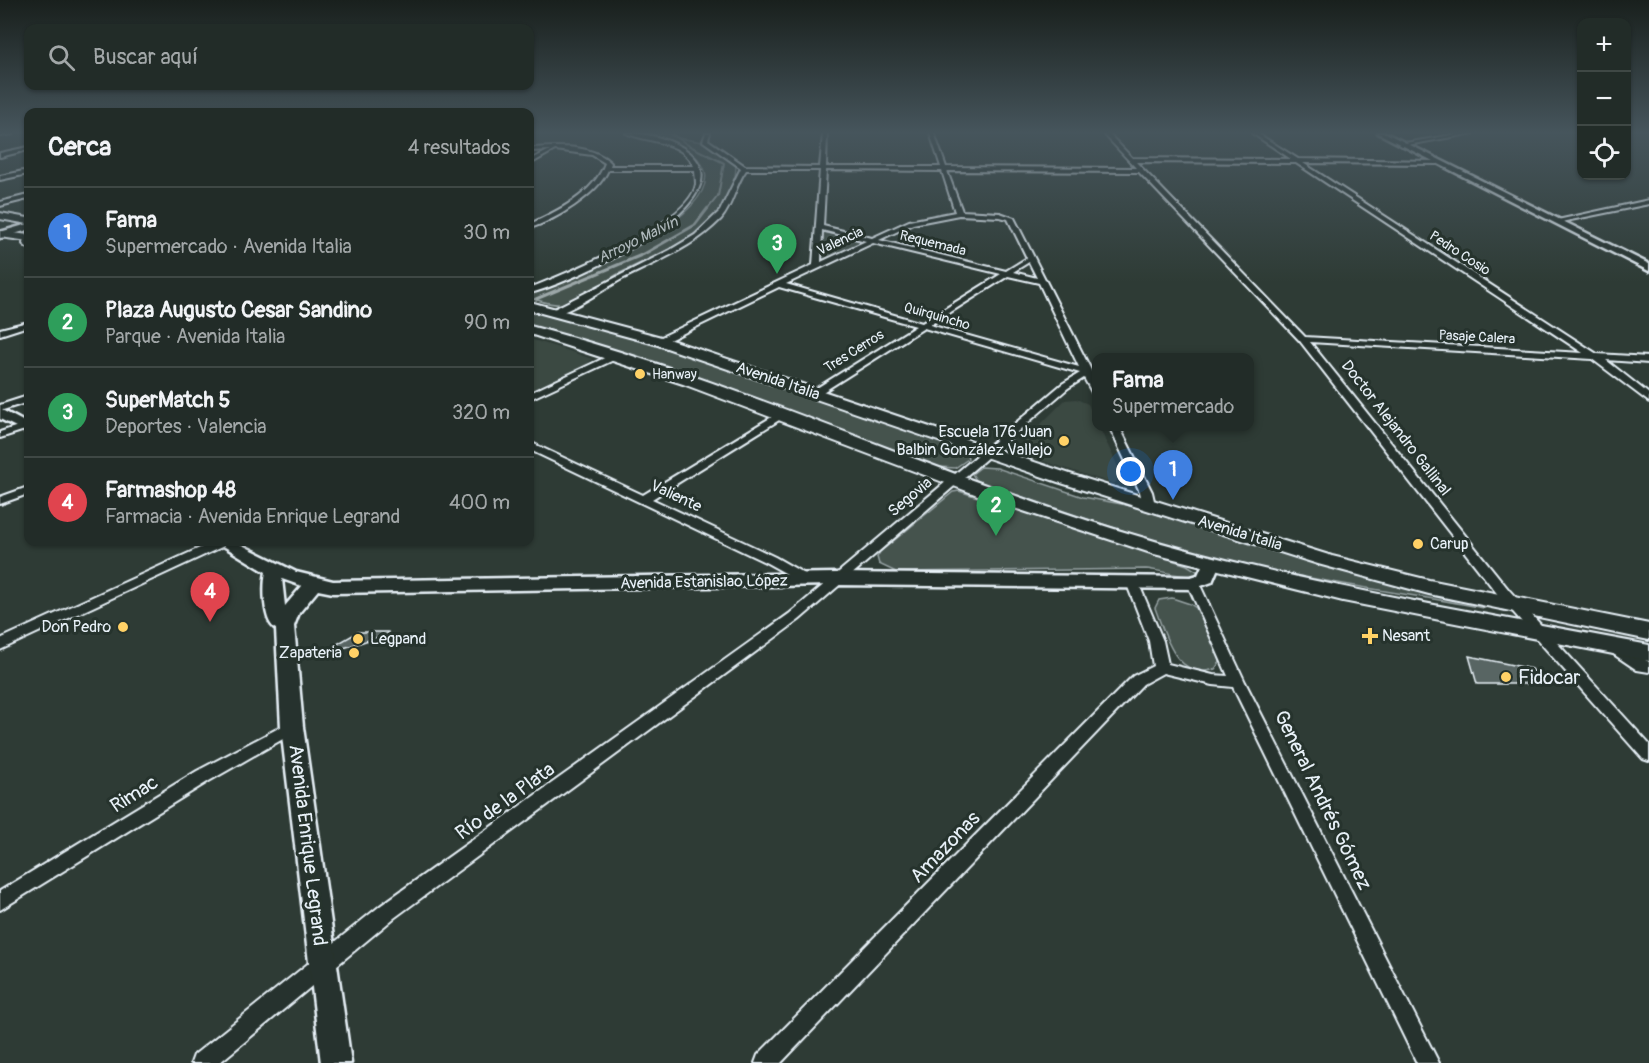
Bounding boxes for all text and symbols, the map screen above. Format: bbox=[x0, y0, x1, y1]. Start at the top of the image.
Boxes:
map controls bbox=[1577, 18, 1631, 180]
button: + bbox=[1577, 18, 1631, 72]
search box bbox=[24, 24, 534, 90]
icon: search bbox=[45, 41, 78, 74]
text: Buscar aquí bbox=[93, 43, 198, 71]
button: − bbox=[1577, 72, 1631, 126]
button: locate bbox=[1577, 126, 1631, 180]
text: Cerca bbox=[48, 131, 111, 163]
text: 4 resultados bbox=[408, 135, 510, 160]
text: Fama bbox=[105, 206, 157, 234]
water label: Arroyo Malvín bbox=[595, 212, 682, 268]
text: 1 bbox=[64, 220, 71, 245]
text: 30 m bbox=[463, 220, 510, 245]
street label: Valencia bbox=[814, 223, 866, 259]
pin: 3 bbox=[758, 224, 796, 274]
street label: Requemada bbox=[898, 227, 968, 259]
street label: Pedro Cosio bbox=[1426, 227, 1494, 279]
text: Supermercado · Avenida Italia bbox=[105, 234, 352, 259]
text: Plaza Augusto Cesar Sandino bbox=[105, 296, 372, 324]
street label: Quirquincho bbox=[902, 298, 973, 334]
text: 2 bbox=[62, 310, 73, 335]
text: 90 m bbox=[464, 310, 510, 335]
text: Parque · Avenida Italia bbox=[105, 324, 285, 349]
street label: Tres Cerros bbox=[821, 326, 888, 376]
street label: Pasaje Calera bbox=[1438, 327, 1516, 347]
popup bbox=[1092, 353, 1254, 431]
street label: Doctor Alejandro Gallinal bbox=[1337, 356, 1455, 500]
street label: Avenida Italia bbox=[733, 357, 823, 405]
place label: Hanway bbox=[652, 366, 697, 383]
text: Fama bbox=[1112, 366, 1164, 394]
marker: Hanway bbox=[633, 367, 647, 381]
text: SuperMatch 5 bbox=[105, 386, 230, 414]
text: Supermercado bbox=[1112, 394, 1234, 419]
text: 3 bbox=[62, 400, 73, 425]
text: 320 m bbox=[452, 400, 510, 425]
text: Deportes · Valencia bbox=[105, 414, 267, 439]
place label: Escuela 176 Juan Balbin González Vallejo bbox=[896, 422, 1052, 460]
marker: Escuela 176 Juan Balbin González Vallejo bbox=[1057, 434, 1071, 448]
pin: 1 bbox=[1154, 450, 1192, 500]
your location bbox=[1116, 457, 1145, 486]
street label: Segovia bbox=[884, 473, 936, 521]
street label: Valiente bbox=[647, 475, 705, 517]
text: Farmashop 48 bbox=[105, 476, 236, 504]
pin: 2 bbox=[976, 486, 1016, 536]
text: 4 bbox=[62, 490, 73, 515]
text: 400 m bbox=[449, 490, 510, 515]
text: Farmacia · Avenida Enrique Legrand bbox=[105, 504, 400, 529]
street label: Avenida Italia bbox=[1195, 511, 1285, 555]
place label: Carup bbox=[1430, 534, 1469, 554]
marker: Carup bbox=[1411, 537, 1425, 551]
street label: Avenida Estanislao López bbox=[620, 571, 788, 593]
pin: 4 bbox=[190, 572, 230, 622]
place label: Don Pedro bbox=[41, 617, 111, 637]
marker: Don Pedro bbox=[116, 620, 130, 634]
place label: Nesant bbox=[1382, 626, 1431, 646]
place label: Legpand bbox=[370, 629, 426, 649]
marker: Nesant bbox=[1363, 629, 1377, 643]
marker: Legpand bbox=[351, 632, 365, 646]
place label: Zapateria bbox=[279, 643, 342, 663]
marker: Zapateria bbox=[347, 646, 361, 660]
place label: Fidocar bbox=[1518, 665, 1580, 690]
marker: Fidocar bbox=[1499, 670, 1513, 684]
street label: General Andrés Gómez bbox=[1269, 706, 1377, 894]
street label: Avenida Enrique Legrand bbox=[283, 743, 333, 947]
street label: Río de la Plata bbox=[450, 757, 560, 845]
street label: Rimac bbox=[105, 770, 163, 818]
street label: Amazonas bbox=[905, 806, 985, 888]

